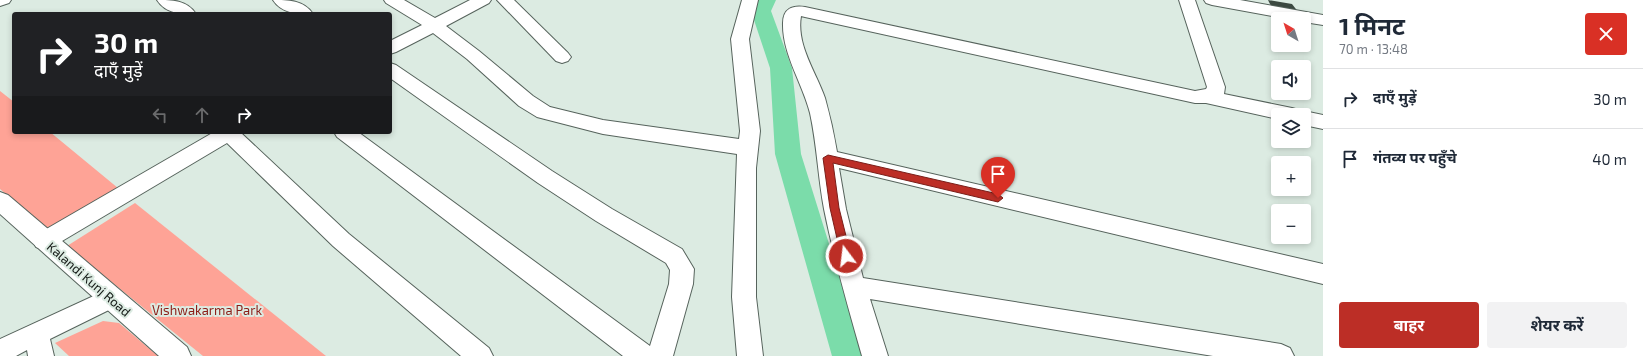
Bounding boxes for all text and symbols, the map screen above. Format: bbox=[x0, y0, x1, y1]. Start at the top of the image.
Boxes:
text: 1 मिनट bbox=[1339, 11, 1405, 40]
north arrow bbox=[1271, 12, 1311, 52]
map controls bbox=[1271, 12, 1311, 244]
button: close bbox=[1585, 13, 1627, 55]
text: 30 m bbox=[94, 25, 158, 59]
icon: right bbox=[28, 28, 80, 80]
text: 70 m · 13:48 bbox=[1339, 41, 1408, 57]
text: दाएँ मुड़ें bbox=[94, 59, 143, 81]
button: sound bbox=[1271, 60, 1311, 100]
icon: right bbox=[1339, 88, 1361, 110]
text: दाएँ मुड़ें bbox=[1373, 88, 1417, 106]
text: 30 m bbox=[1593, 90, 1627, 108]
icon: left bbox=[149, 104, 171, 126]
icon: ahead bbox=[191, 104, 213, 126]
icon: right bbox=[233, 104, 255, 126]
button: layers bbox=[1271, 108, 1311, 148]
icon: arrive bbox=[1339, 148, 1361, 170]
text: गंतव्य पर पहुँचे bbox=[1373, 148, 1457, 166]
text: 40 m bbox=[1592, 150, 1627, 168]
button: + bbox=[1271, 156, 1311, 196]
pin bbox=[981, 157, 1015, 198]
icon: arrive bbox=[987, 163, 1009, 185]
button: − bbox=[1271, 204, 1311, 244]
position arrow bbox=[825, 235, 867, 277]
street label: Kalandi Kunj Road bbox=[44, 238, 134, 320]
park label: Vishwakarma Park bbox=[152, 302, 262, 318]
button: बाहर bbox=[1339, 302, 1479, 348]
button: शेयर करें bbox=[1487, 302, 1627, 348]

